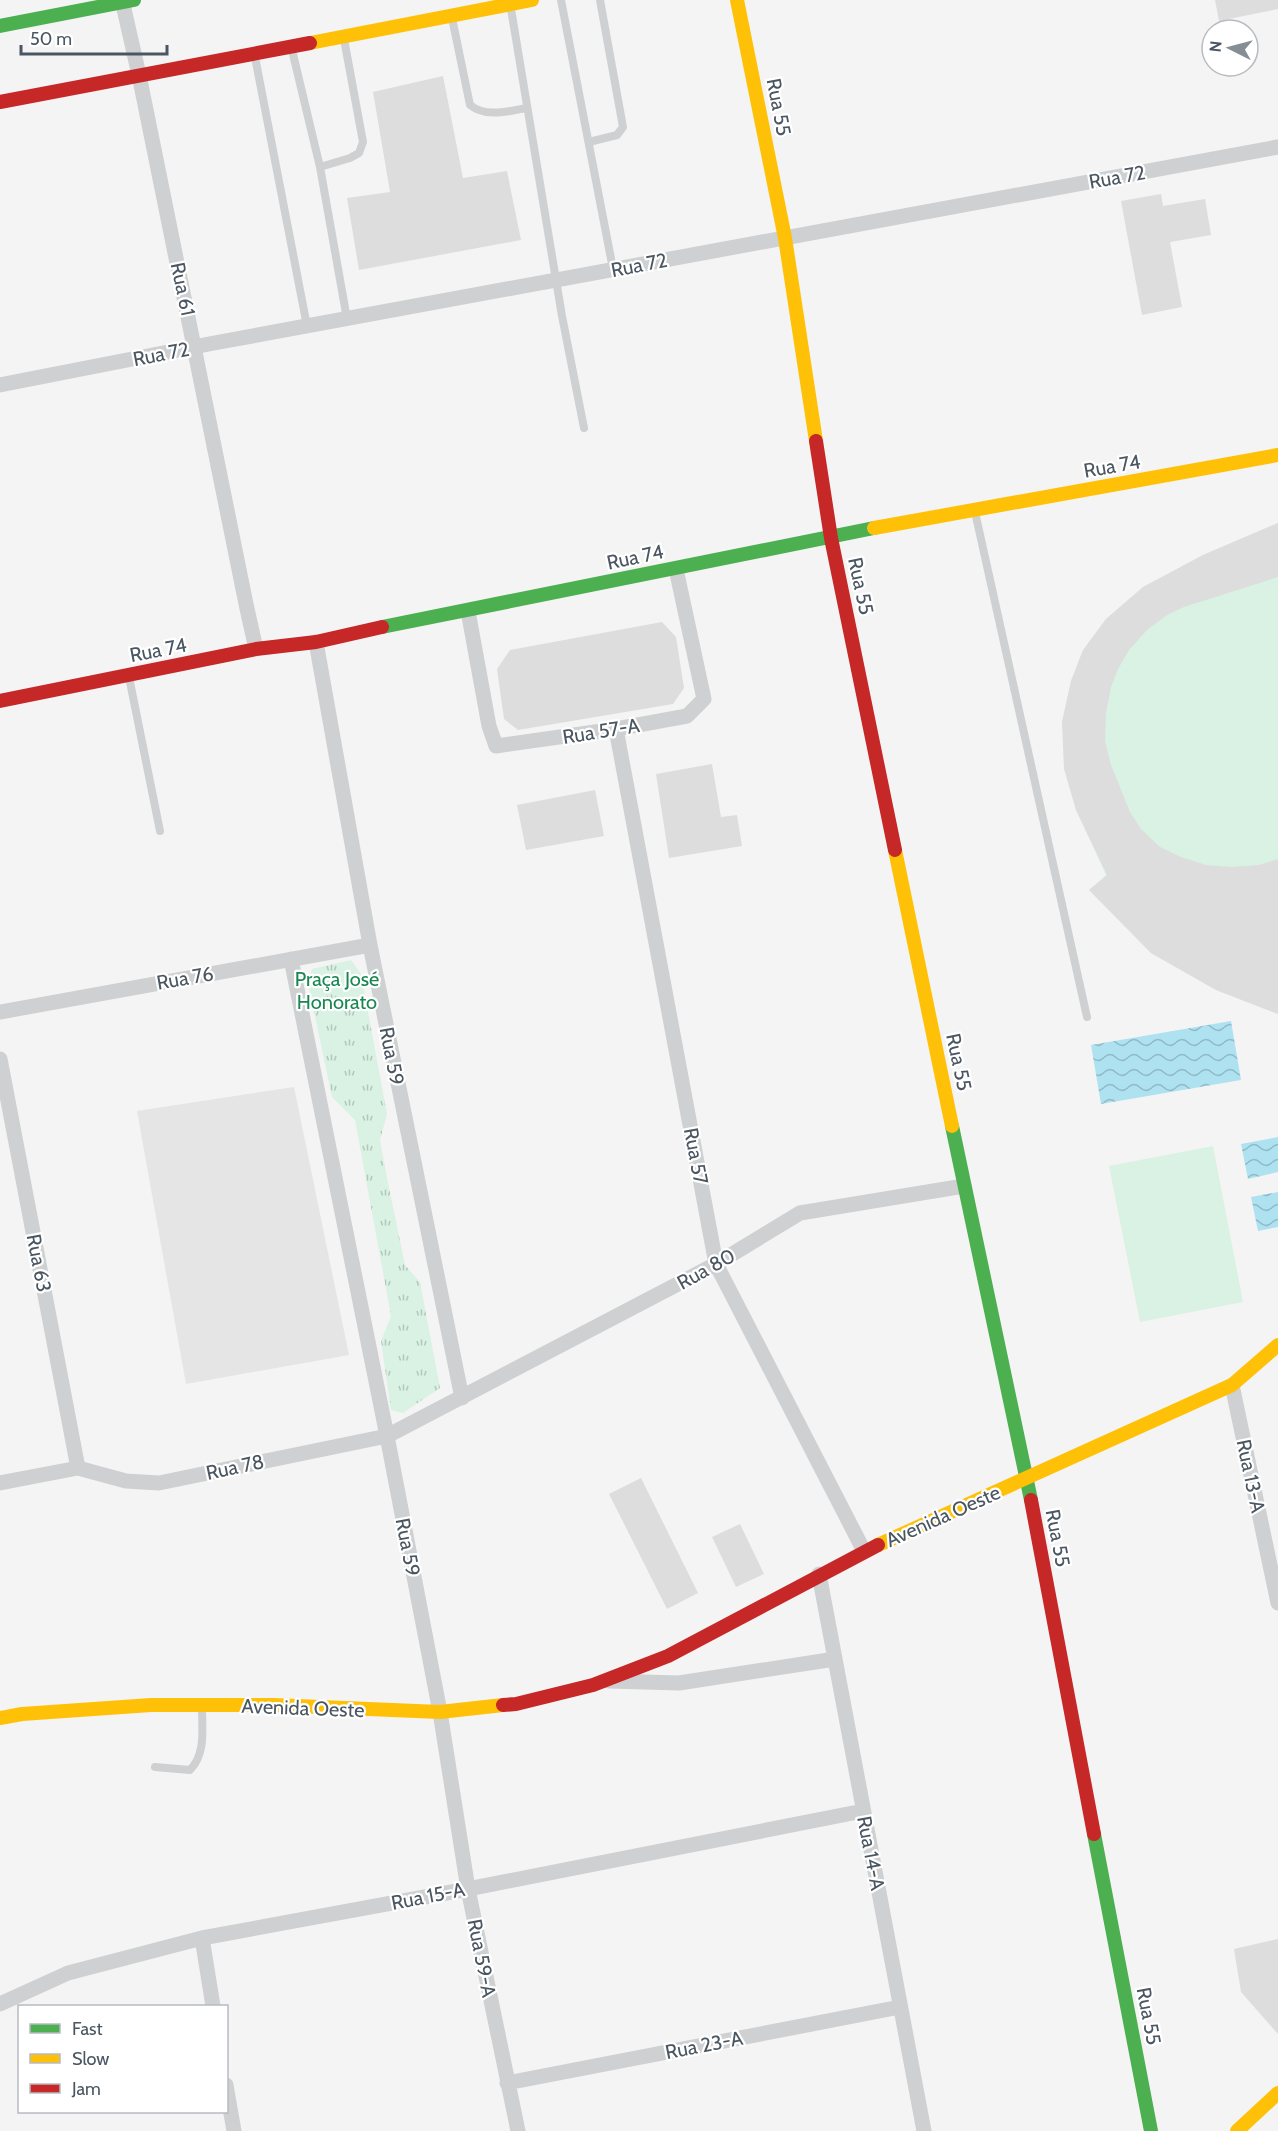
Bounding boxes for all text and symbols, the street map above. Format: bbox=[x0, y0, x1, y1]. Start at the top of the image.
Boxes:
scale bar bbox=[21, 18, 166, 56]
north arrow bbox=[1200, 18, 1260, 78]
text: 50 m bbox=[30, 28, 72, 50]
text: N bbox=[1206, 40, 1226, 53]
street label: Rua 55 bbox=[762, 76, 796, 138]
street label: Rua 72 bbox=[1087, 160, 1147, 194]
street label: Rua 72 bbox=[609, 248, 669, 282]
street label: Rua 61 bbox=[166, 260, 200, 318]
street label: Rua 72 bbox=[131, 337, 191, 371]
street label: Rua 74 bbox=[1082, 449, 1143, 483]
street label: Rua 74 bbox=[604, 539, 666, 575]
street label: Rua 55 bbox=[843, 555, 879, 617]
street label: Rua 74 bbox=[128, 633, 189, 667]
street label: Rua 57-A bbox=[561, 713, 642, 749]
street label: Rua 76 bbox=[155, 961, 215, 995]
park label: Praça José Honorato bbox=[295, 967, 379, 1014]
street label: Rua 59 bbox=[375, 1025, 409, 1087]
street label: Rua 55 bbox=[941, 1031, 977, 1093]
street label: Rua 57 bbox=[679, 1126, 713, 1186]
street label: Rua 63 bbox=[22, 1232, 56, 1294]
street label: Rua 80 bbox=[673, 1243, 739, 1295]
street label: Rua 13-A bbox=[1232, 1437, 1271, 1516]
street label: Rua 78 bbox=[204, 1449, 266, 1485]
street label: Avenida Oeste bbox=[882, 1480, 1004, 1552]
street label: Rua 55 bbox=[1041, 1507, 1075, 1569]
street label: Rua 59 bbox=[391, 1516, 425, 1578]
street label: Avenida Oeste bbox=[241, 1694, 365, 1722]
street label: Rua 14-A bbox=[852, 1814, 890, 1893]
street label: Rua 15-A bbox=[389, 1877, 468, 1915]
street label: Rua 59-A bbox=[463, 1917, 501, 2000]
street label: Rua 55 bbox=[1132, 1985, 1166, 2047]
legend bbox=[18, 2005, 228, 2113]
text: Fast bbox=[72, 2018, 103, 2040]
street label: Rua 23-A bbox=[663, 2026, 745, 2064]
text: Slow bbox=[72, 2048, 109, 2070]
text: Jam bbox=[71, 2078, 101, 2100]

